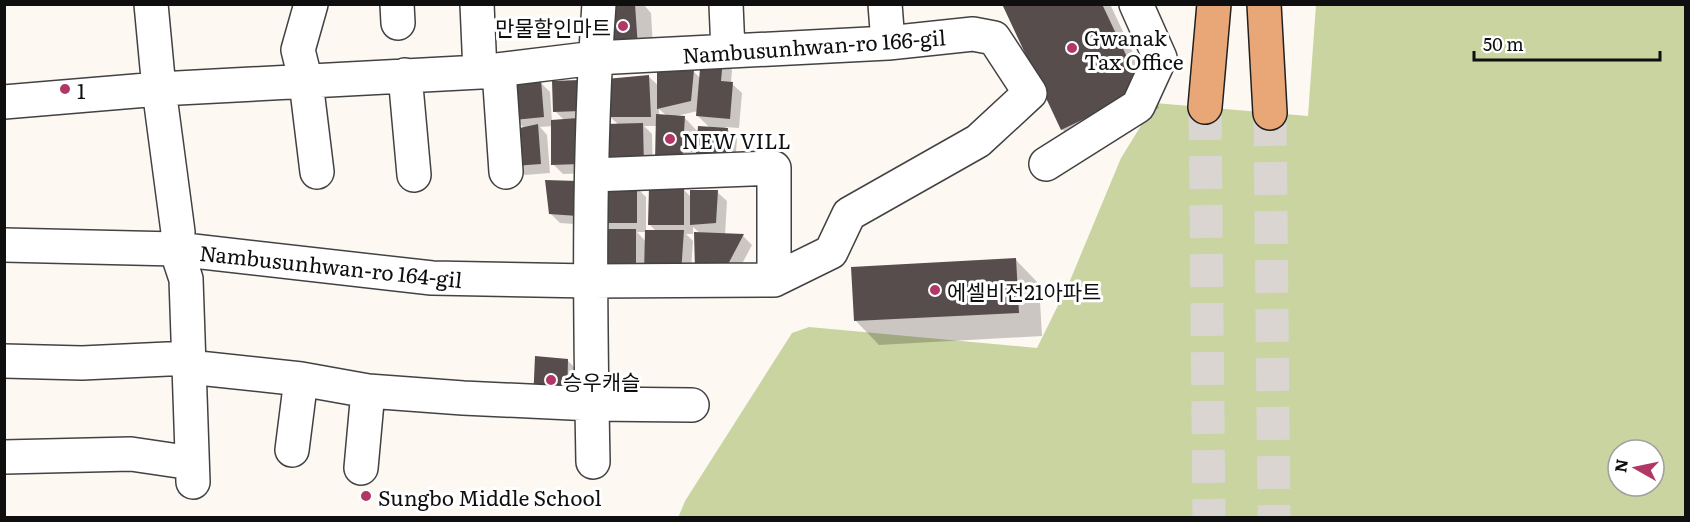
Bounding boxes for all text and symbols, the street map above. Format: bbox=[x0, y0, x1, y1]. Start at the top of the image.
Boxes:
place label: 만물할인마트 bbox=[495, 11, 611, 42]
marker: 만물할인마트 bbox=[616, 19, 630, 33]
street label: Nambusunhwan-ro 166-gil bbox=[681, 20, 947, 70]
place label: Gwanak Tax Office bbox=[1084, 21, 1184, 76]
scale bar bbox=[1474, 24, 1660, 62]
text: 50 m bbox=[1483, 30, 1524, 57]
marker: Gwanak Tax Office bbox=[1065, 41, 1079, 55]
place label: 1 bbox=[77, 74, 86, 105]
marker: 1 bbox=[58, 82, 72, 96]
place label: NEW VILL bbox=[682, 124, 791, 155]
marker: NEW VILL bbox=[663, 132, 677, 146]
street label: Nambusunhwan-ro 164-gil bbox=[198, 236, 464, 294]
place label: 에셀비전21아파트 bbox=[947, 275, 1101, 306]
marker: 에셀비전21아파트 bbox=[928, 283, 942, 297]
place label: 승우캐슬 bbox=[563, 365, 640, 396]
marker: 승우캐슬 bbox=[544, 373, 558, 387]
north arrow bbox=[1606, 438, 1666, 498]
text: N bbox=[1607, 457, 1633, 474]
place label: Sungbo Middle School bbox=[378, 481, 601, 512]
marker: Sungbo Middle School bbox=[359, 489, 373, 503]

